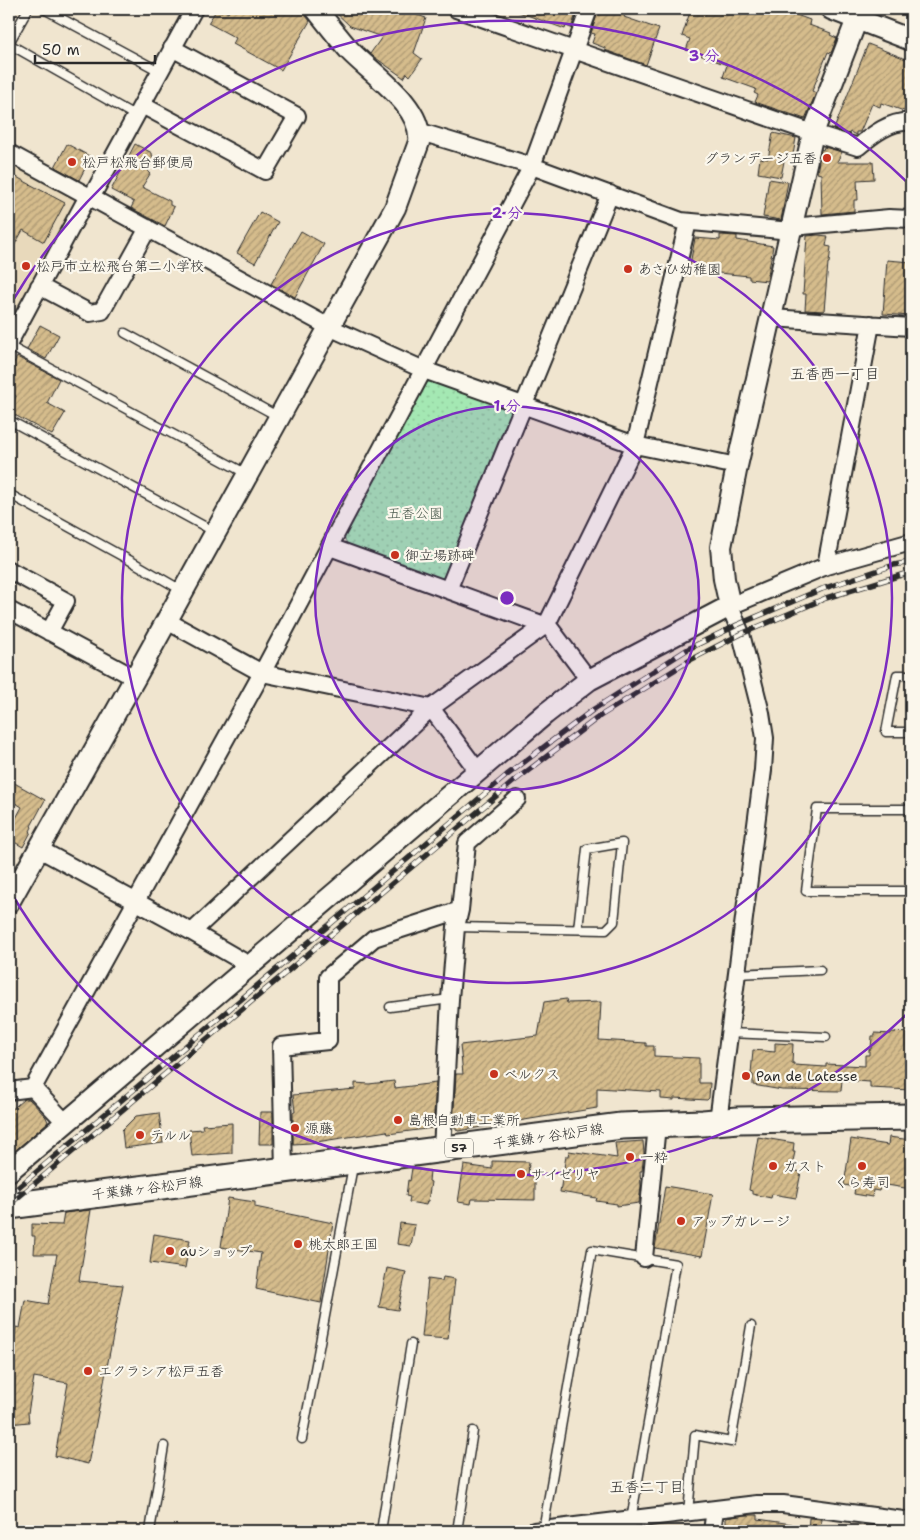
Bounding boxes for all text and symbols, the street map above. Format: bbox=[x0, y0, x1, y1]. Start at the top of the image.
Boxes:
scale bar bbox=[35, 32, 155, 64]
text: 50 m bbox=[42, 40, 80, 60]
text: 3 分 bbox=[689, 46, 719, 66]
place label: グランデージ五香 bbox=[704, 149, 817, 167]
marker: グランデージ五香 bbox=[821, 152, 833, 164]
place label: 松戸松飛台郵便局 bbox=[82, 153, 194, 171]
marker: 松戸松飛台郵便局 bbox=[66, 156, 78, 168]
text: 2 分 bbox=[492, 203, 522, 223]
place label: 松戸市立松飛台第二小学校 bbox=[36, 257, 204, 275]
marker: 松戸市立松飛台第二小学校 bbox=[20, 260, 32, 272]
place label: あさひ幼稚園 bbox=[638, 260, 721, 278]
marker: あさひ幼稚園 bbox=[622, 263, 634, 275]
district label: 五香西一丁目 bbox=[790, 364, 880, 384]
text: 1 分 bbox=[494, 396, 521, 416]
park label: 五香公園 bbox=[387, 504, 443, 522]
place label: 御立場跡碑 bbox=[405, 546, 475, 564]
marker: 御立場跡碑 bbox=[389, 549, 401, 561]
centre of rings bbox=[498, 589, 516, 607]
place label: ベルクス bbox=[504, 1065, 560, 1083]
place label: Pan de Latesse bbox=[756, 1067, 858, 1085]
marker: ベルクス bbox=[488, 1068, 500, 1080]
marker: Pan de Latesse bbox=[740, 1070, 752, 1082]
place label: 島根自動車工業所 bbox=[408, 1111, 520, 1129]
marker: 島根自動車工業所 bbox=[392, 1114, 404, 1126]
place label: 源藤 bbox=[305, 1119, 333, 1137]
street label: 千葉鎌ヶ谷松戸線 bbox=[491, 1119, 605, 1153]
marker: 源藤 bbox=[289, 1122, 301, 1134]
place label: テルル bbox=[150, 1126, 191, 1144]
marker: テルル bbox=[134, 1129, 146, 1141]
road number: 57 bbox=[445, 1138, 473, 1158]
place label: 一粋 bbox=[640, 1148, 668, 1166]
marker: 一粋 bbox=[624, 1151, 636, 1163]
place label: ガスト bbox=[783, 1157, 826, 1175]
marker: ガスト bbox=[767, 1160, 779, 1172]
marker: くら寿司 bbox=[856, 1160, 868, 1172]
place label: サイゼリヤ bbox=[531, 1165, 600, 1183]
marker: サイゼリヤ bbox=[515, 1168, 527, 1180]
street label: 千葉鎌ヶ谷松戸線 bbox=[90, 1172, 204, 1204]
place label: くら寿司 bbox=[834, 1173, 890, 1191]
place label: アップガレージ bbox=[691, 1212, 790, 1230]
marker: アップガレージ bbox=[675, 1215, 687, 1227]
place label: 桃太郎王国 bbox=[308, 1235, 378, 1253]
marker: 桃太郎王国 bbox=[292, 1238, 304, 1250]
place label: auショップ bbox=[180, 1242, 252, 1260]
marker: auショップ bbox=[164, 1245, 176, 1257]
place label: エクラシア松戸五香 bbox=[98, 1362, 224, 1380]
marker: エクラシア松戸五香 bbox=[82, 1365, 94, 1377]
district label: 五香二丁目 bbox=[609, 1477, 685, 1497]

